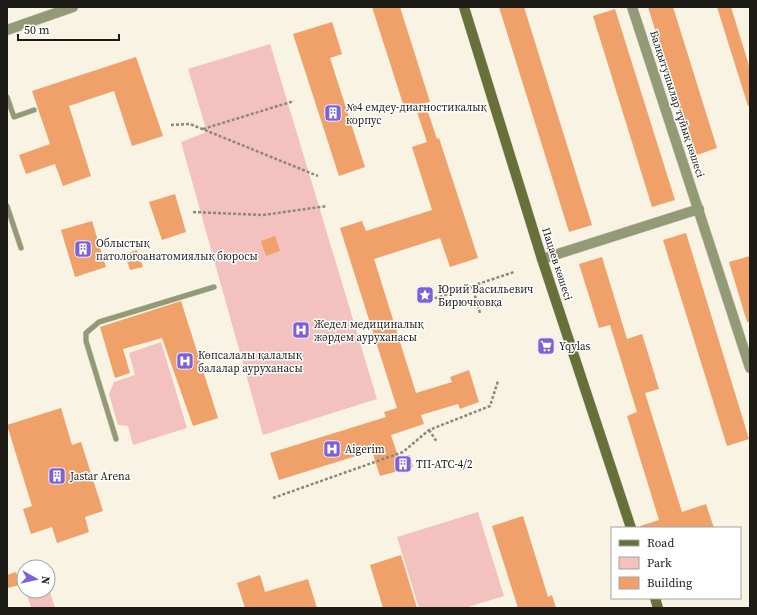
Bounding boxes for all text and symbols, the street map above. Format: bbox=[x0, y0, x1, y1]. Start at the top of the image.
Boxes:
scale bar bbox=[18, 16, 119, 42]
text: 50 m bbox=[24, 22, 50, 38]
street label: Балқытушылар тұйық көшесі bbox=[646, 29, 708, 179]
place label: №4 емдеу-диагностикалық корпус bbox=[346, 100, 488, 128]
building icon: №4 емдеу-диагностикалық корпус bbox=[323, 103, 343, 123]
street label: Пацаев көшесі bbox=[538, 226, 576, 302]
place label: Облыстық патологоанатомиялық бюросы bbox=[96, 236, 258, 264]
building icon: Облыстық патологоанатомиялық бюросы bbox=[73, 239, 93, 259]
place label: Юрий Васильевич Бирючковқа bbox=[438, 282, 533, 310]
place icon: Юрий Васильевич Бирючковқа bbox=[415, 285, 435, 305]
place label: Жедел медициналық жәрдем ауруханасы bbox=[314, 317, 425, 345]
hospital icon: Жедел медициналық жәрдем ауруханасы bbox=[291, 320, 311, 340]
supermarket icon: Yqylas bbox=[536, 336, 556, 356]
place label: Yqylas bbox=[559, 339, 590, 354]
place label: Көпсалалы қалалық балалар ауруханасы bbox=[198, 348, 303, 376]
hospital icon: Көпсалалы қалалық балалар ауруханасы bbox=[175, 351, 195, 371]
hospital icon: Aigerim bbox=[322, 439, 342, 459]
place label: Aigerim bbox=[345, 442, 385, 457]
building icon: ТП-АТС-4/2 bbox=[393, 454, 413, 474]
place label: ТП-АТС-4/2 bbox=[416, 457, 473, 472]
building icon: Jastar Arena bbox=[47, 466, 67, 486]
place label: Jastar Arena bbox=[69, 469, 131, 484]
legend bbox=[611, 527, 741, 599]
text: Road bbox=[647, 535, 674, 551]
text: Park bbox=[647, 555, 672, 571]
north arrow bbox=[16, 559, 56, 599]
text: N bbox=[37, 575, 53, 585]
text: Building bbox=[647, 575, 692, 591]

